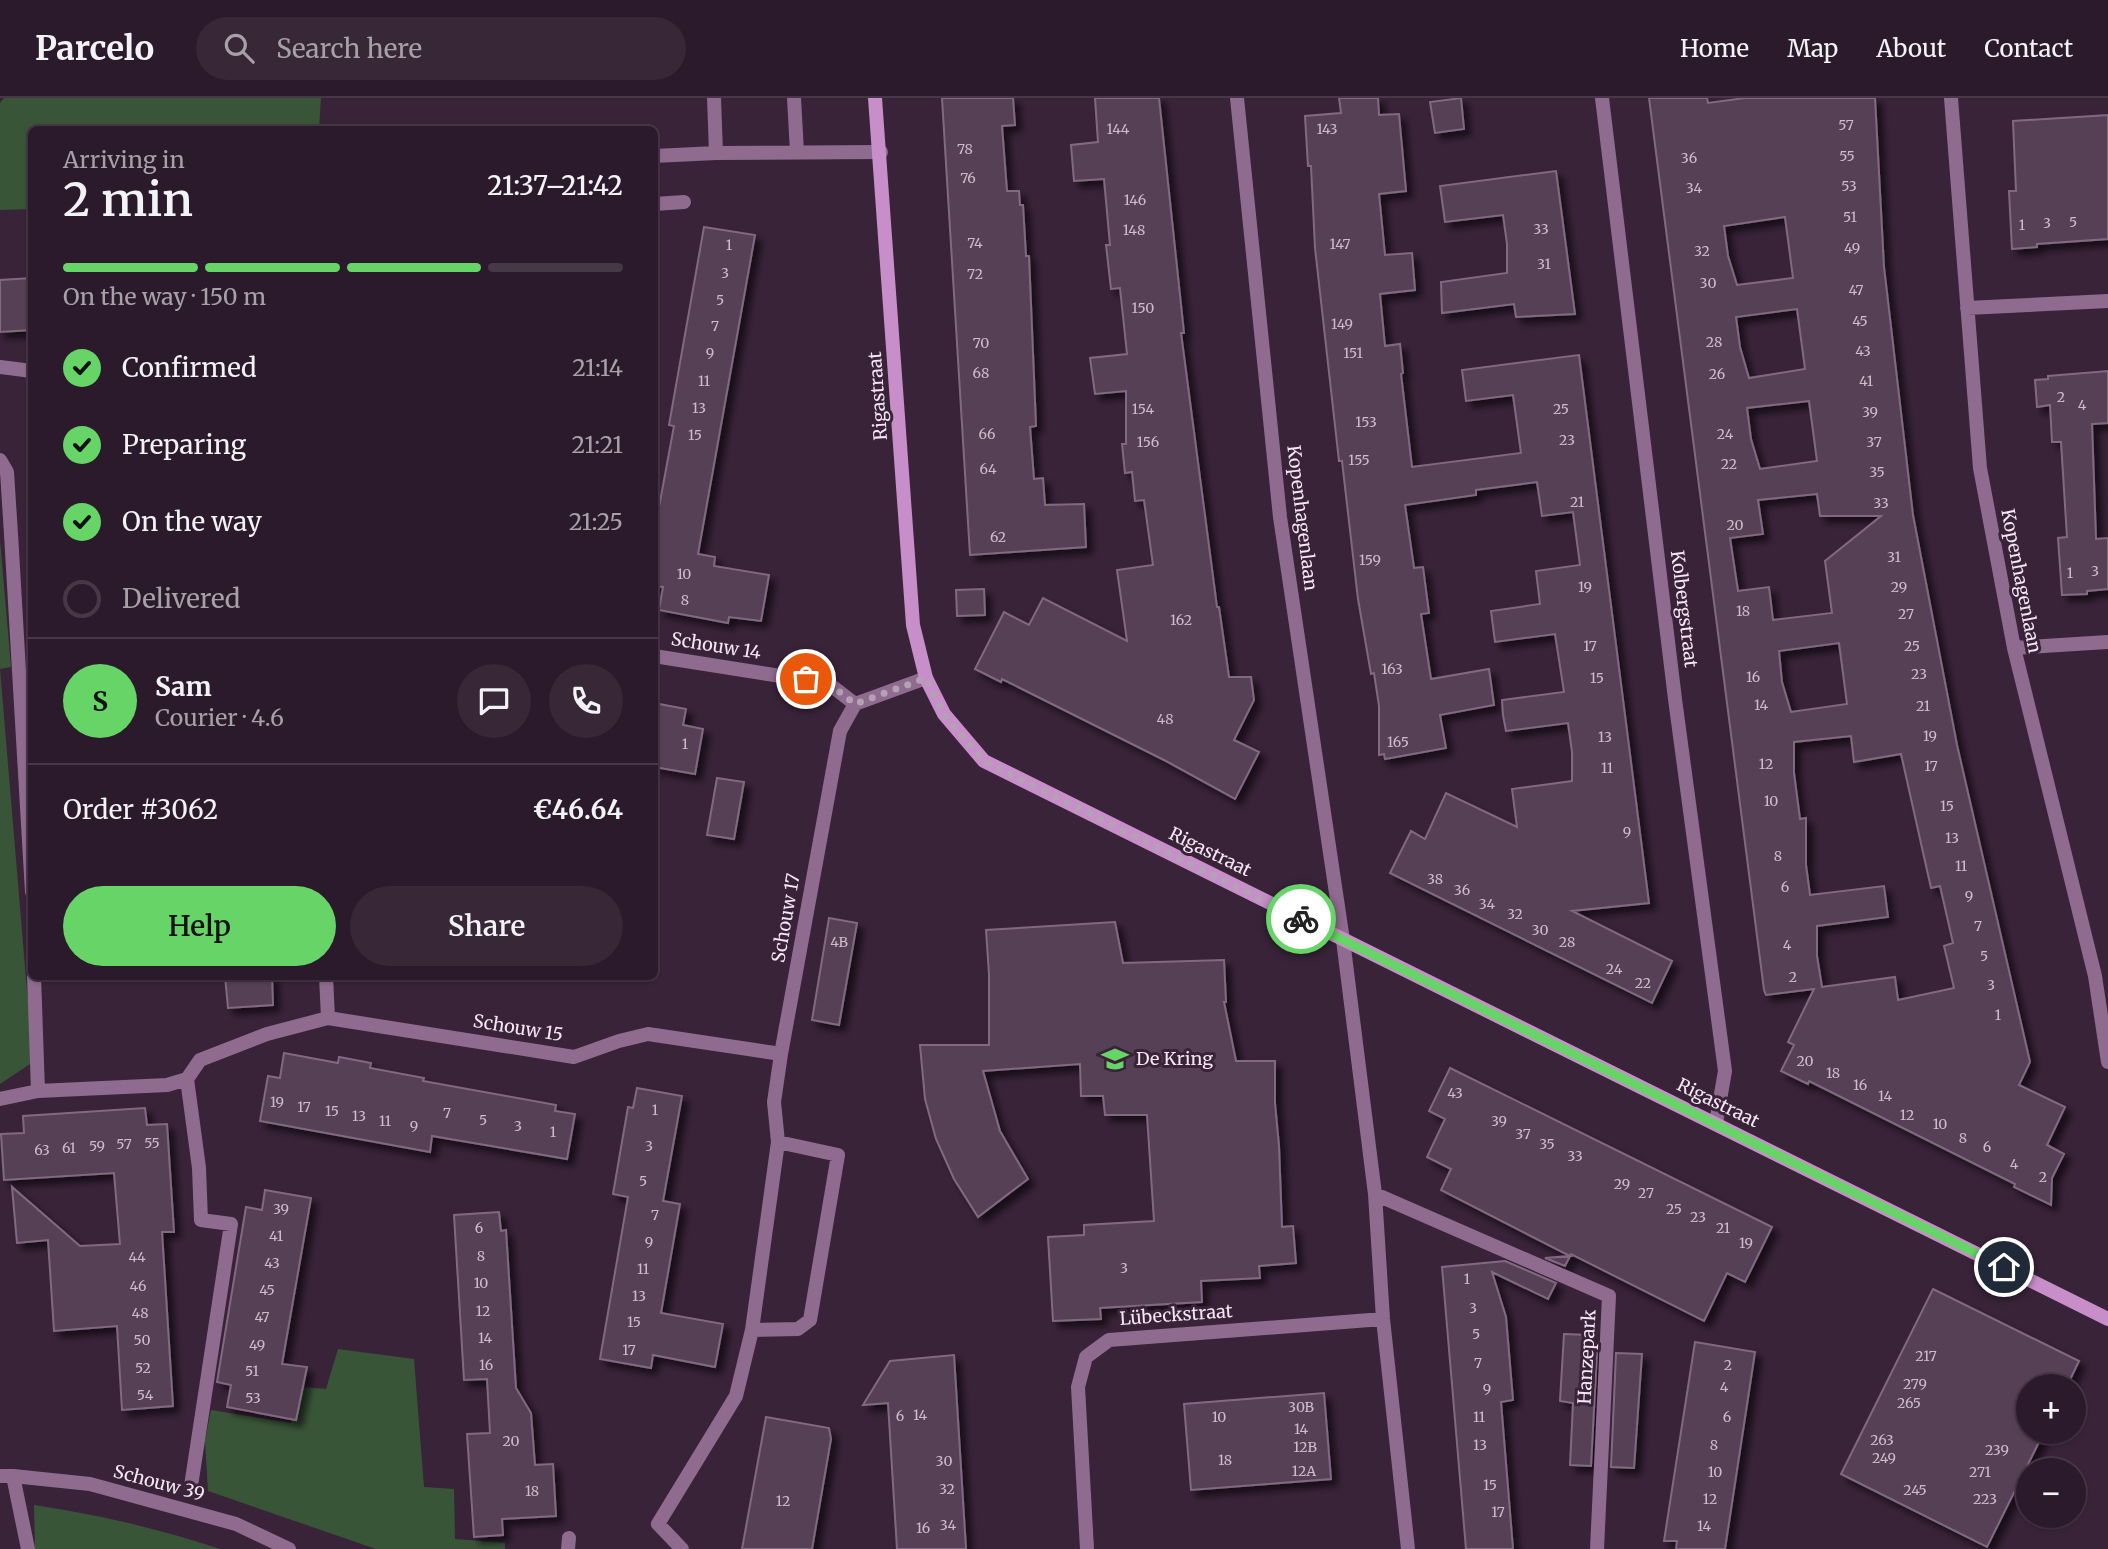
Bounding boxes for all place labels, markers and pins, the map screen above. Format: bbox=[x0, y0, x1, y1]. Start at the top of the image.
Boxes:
pin bbox=[776, 649, 836, 709]
school or university icon: De Kring bbox=[1100, 1044, 1130, 1074]
place label: De Kring bbox=[1136, 1047, 1213, 1070]
pin bbox=[1974, 1237, 2034, 1297]

